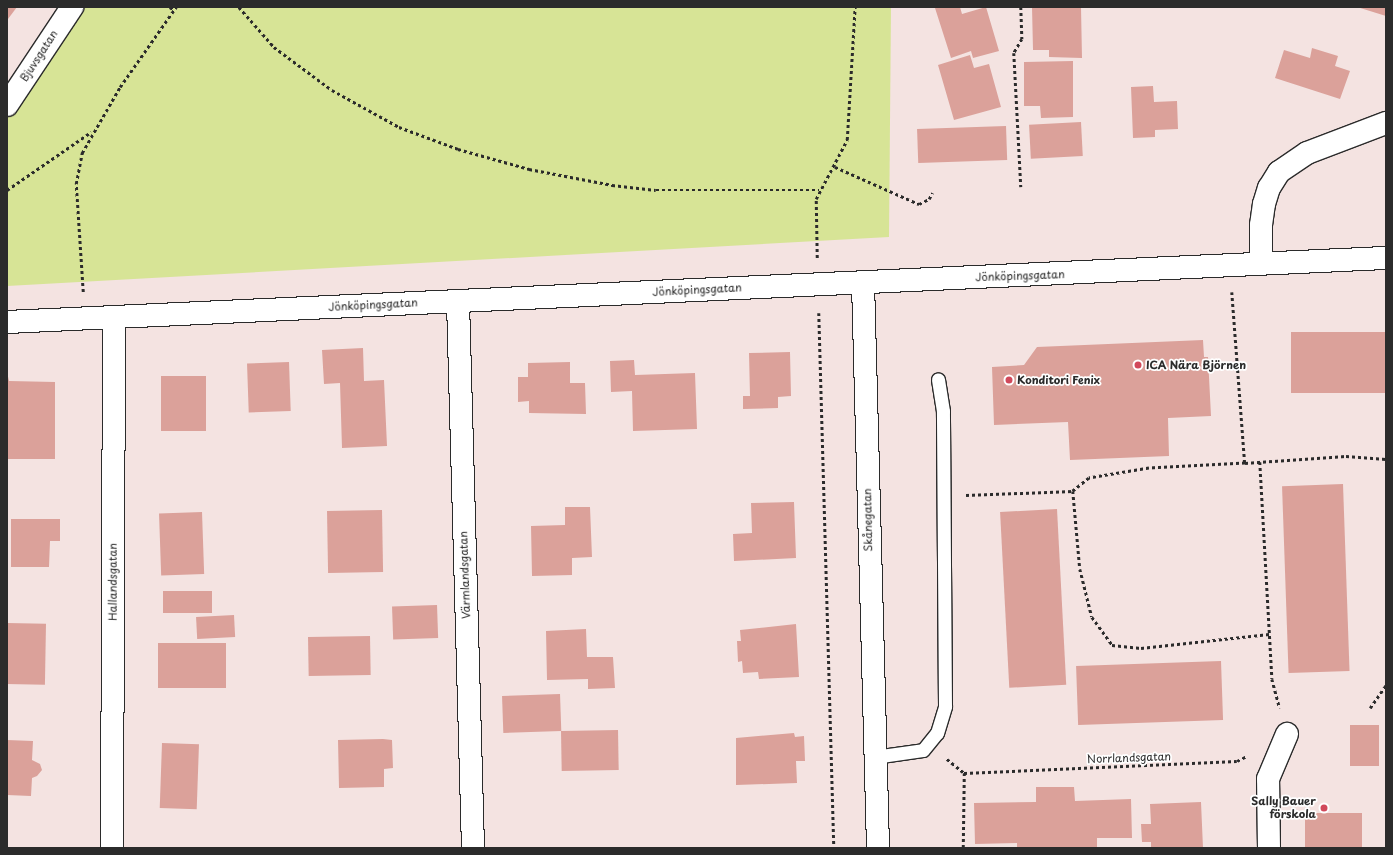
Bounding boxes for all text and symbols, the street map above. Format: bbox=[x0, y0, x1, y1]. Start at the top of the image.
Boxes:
street label: Bjuvsgatan bbox=[18, 28, 60, 84]
street label: Jönköpingsgatan bbox=[975, 268, 1065, 284]
street label: Jönköpingsgatan bbox=[652, 281, 742, 299]
street label: Jönköpingsgatan bbox=[328, 296, 418, 314]
place label: ICA Nära Björnen bbox=[1146, 358, 1246, 372]
marker: ICA Nära Björnen bbox=[1133, 360, 1143, 370]
place label: Konditori Fenix bbox=[1017, 373, 1101, 387]
marker: Konditori Fenix bbox=[1004, 375, 1014, 385]
street label: Skånegatan bbox=[861, 488, 875, 552]
street label: Värmlandsgatan bbox=[457, 531, 473, 619]
street label: Hallandsgatan bbox=[106, 543, 120, 621]
street label: Norrlandsgatan bbox=[1087, 750, 1171, 766]
place label: Sally Bauer förskola bbox=[1251, 795, 1316, 821]
marker: Sally Bauer förskola bbox=[1319, 803, 1329, 813]

